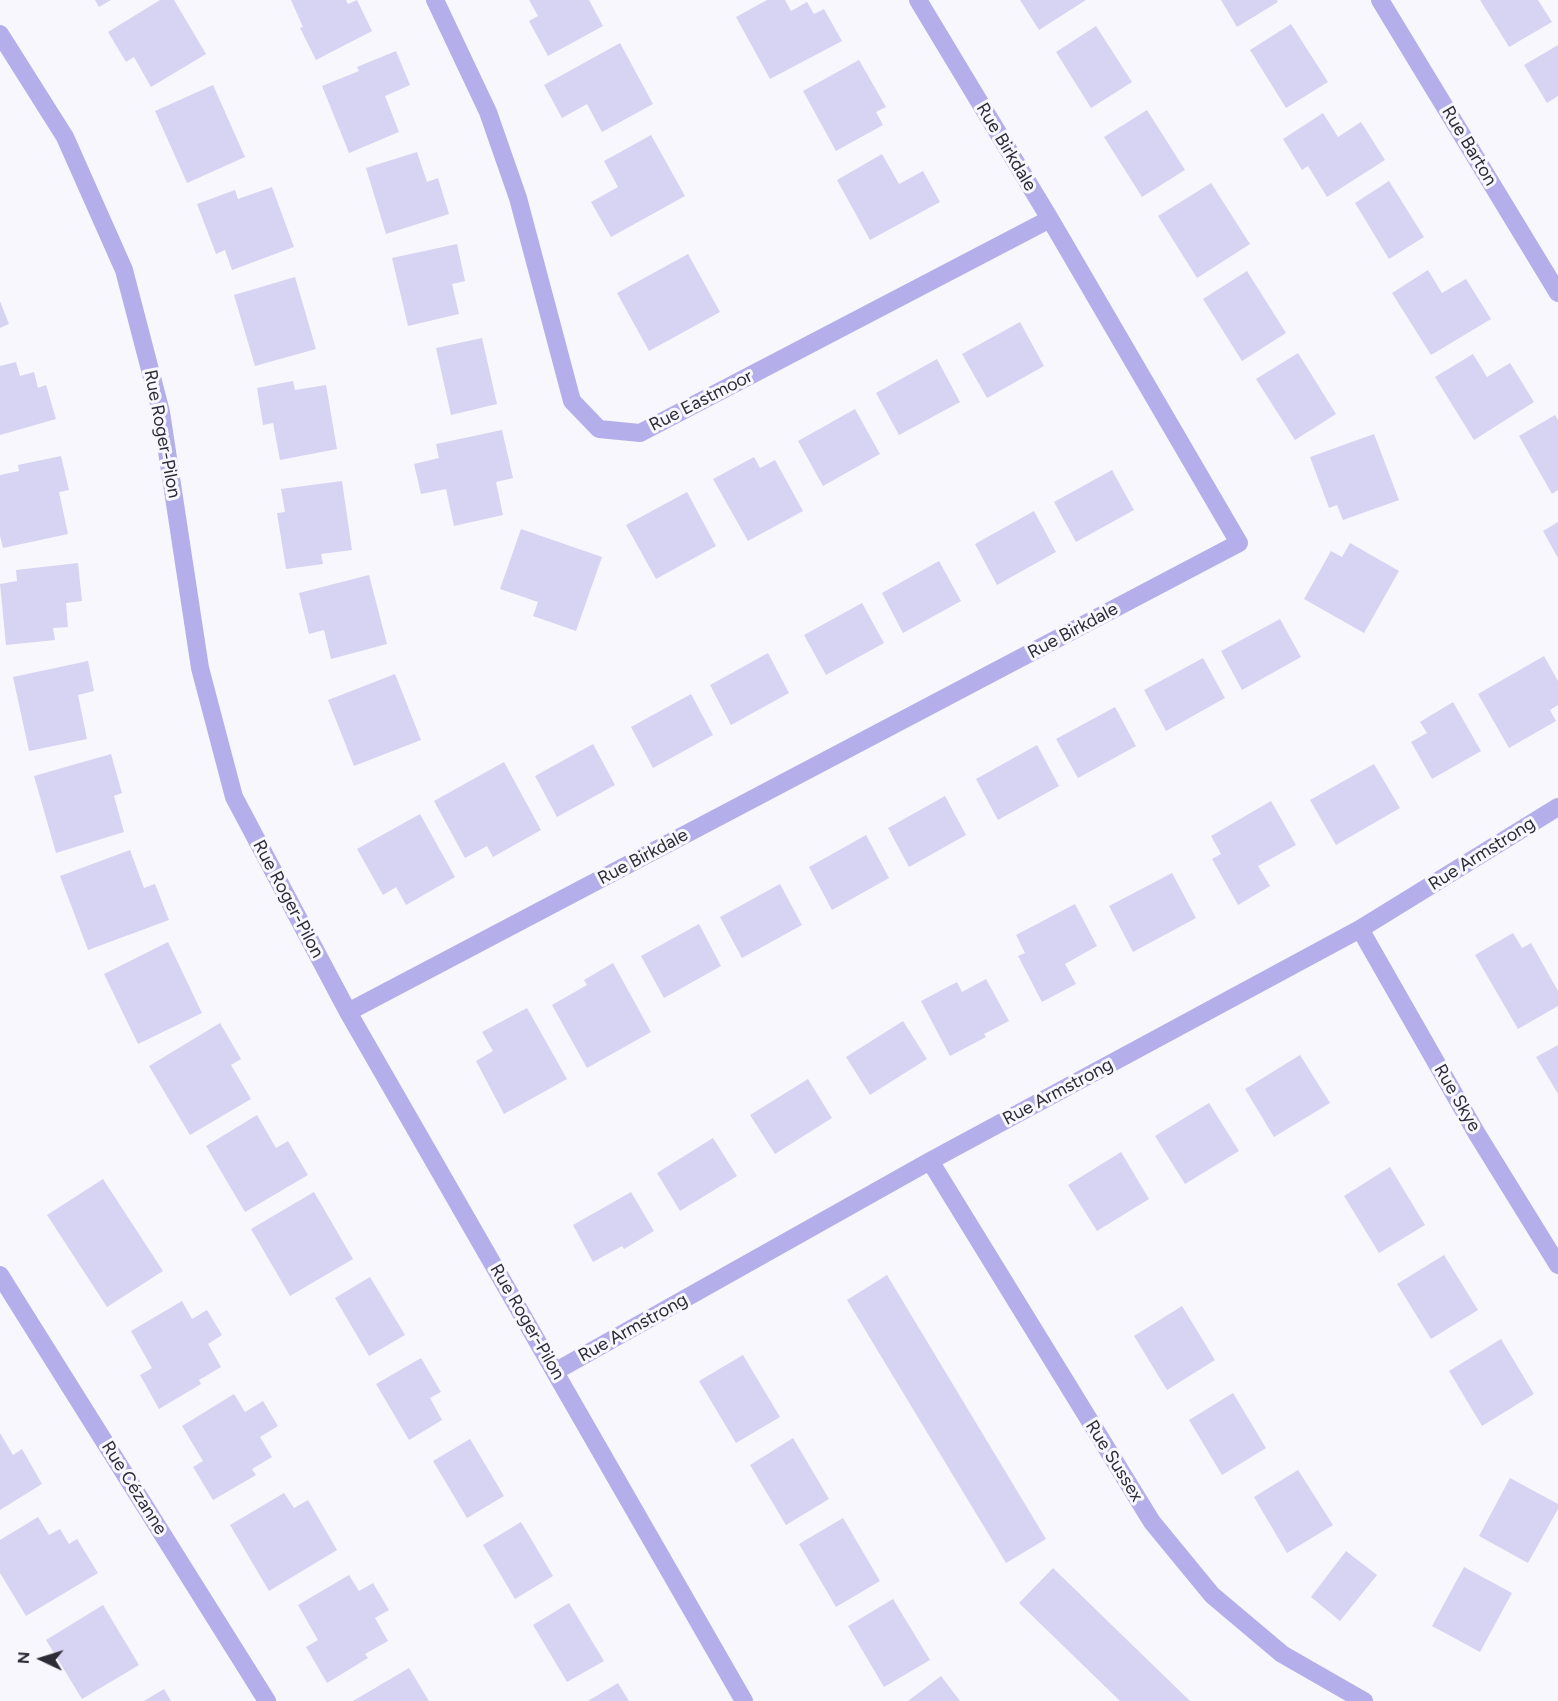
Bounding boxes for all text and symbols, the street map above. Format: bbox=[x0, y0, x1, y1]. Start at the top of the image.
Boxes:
street label: Rue Birkdale bbox=[971, 99, 1041, 195]
street label: Rue Barton bbox=[1437, 102, 1501, 190]
street label: Rue Eastmoor bbox=[646, 366, 756, 436]
street label: Rue Roger-Pilon bbox=[139, 368, 185, 500]
street label: Rue Birkdale bbox=[1024, 598, 1122, 664]
street label: Rue Armstrong bbox=[1425, 813, 1539, 895]
street label: Rue Birkdale bbox=[594, 824, 692, 890]
street label: Rue Roger-Pilon bbox=[248, 836, 328, 962]
street label: Rue Armstrong bbox=[999, 1054, 1117, 1130]
street label: Rue Skye bbox=[1429, 1060, 1485, 1136]
street label: Rue Roger-Pilon bbox=[485, 1260, 569, 1384]
street label: Rue Armstrong bbox=[575, 1289, 691, 1367]
street label: Rue Sussex bbox=[1081, 1416, 1147, 1506]
street label: Rue Cézanne bbox=[97, 1437, 171, 1539]
north arrow bbox=[12, 1629, 72, 1689]
text: N bbox=[14, 1651, 33, 1665]

